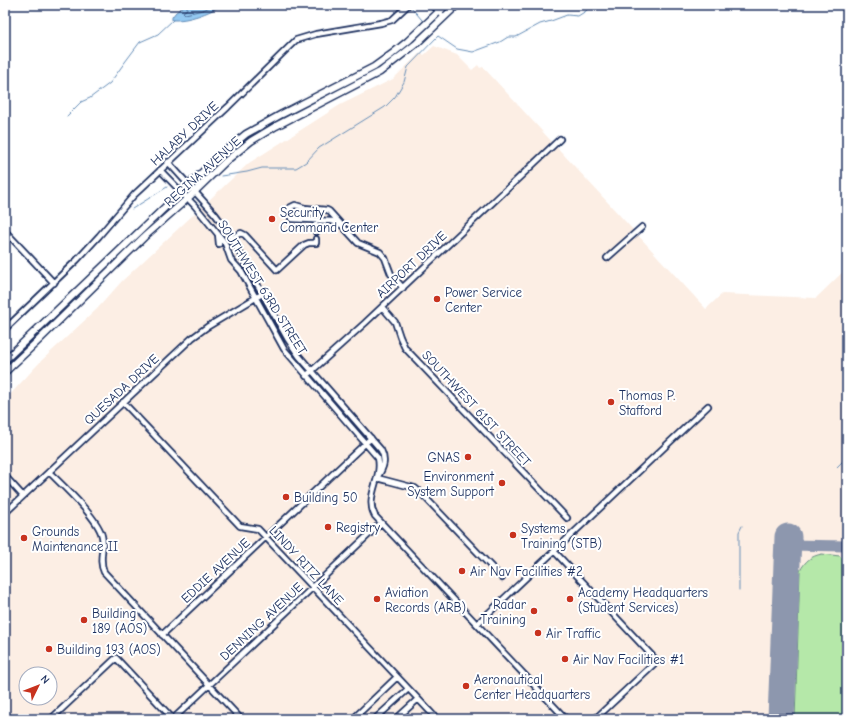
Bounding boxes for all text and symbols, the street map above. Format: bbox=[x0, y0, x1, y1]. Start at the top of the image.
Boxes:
street label: HALABY DRIVE bbox=[147, 98, 221, 169]
street label: REGINA AVENUE bbox=[161, 133, 244, 210]
place label: Security Command Center bbox=[280, 205, 379, 235]
marker: Security Command Center bbox=[267, 214, 277, 224]
street label: SOUTHWEST 63RD STREET bbox=[215, 217, 310, 358]
street label: AIRPORT DRIVE bbox=[373, 228, 450, 301]
place label: Power Service Center bbox=[445, 285, 523, 315]
marker: Power Service Center bbox=[432, 294, 442, 304]
street label: SOUTHWEST 61ST STREET bbox=[419, 347, 534, 469]
street label: QUESADA DRIVE bbox=[81, 351, 162, 428]
place label: Thomas P. Stafford bbox=[619, 388, 675, 418]
marker: Thomas P. Stafford bbox=[606, 397, 616, 407]
place label: GNAS bbox=[427, 450, 460, 465]
marker: GNAS bbox=[463, 452, 473, 462]
place label: Environment System Support bbox=[407, 469, 495, 499]
marker: Environment System Support bbox=[497, 478, 507, 488]
place label: Building 50 bbox=[294, 490, 358, 505]
marker: Building 50 bbox=[281, 492, 291, 502]
place label: Registry bbox=[336, 520, 380, 535]
place label: Systems Training (STB) bbox=[521, 521, 602, 551]
marker: Registry bbox=[323, 522, 333, 532]
street label: LINDY RITZ LANE bbox=[266, 523, 347, 608]
place label: Grounds Maintenance II bbox=[32, 524, 118, 554]
marker: Systems Training (STB) bbox=[508, 530, 518, 540]
marker: Grounds Maintenance II bbox=[19, 533, 29, 543]
street label: EDDIE AVENUE bbox=[178, 535, 253, 606]
place label: Air Nav Facilities #2 bbox=[470, 564, 583, 579]
marker: Air Nav Facilities #2 bbox=[457, 566, 467, 576]
street label: DENNING AVENUE bbox=[217, 579, 306, 664]
place label: Aviation Records (ARB) bbox=[385, 585, 466, 615]
place label: Academy Headquarters (Student Services) bbox=[578, 585, 708, 615]
marker: Aviation Records (ARB) bbox=[372, 594, 382, 604]
marker: Academy Headquarters (Student Services) bbox=[565, 594, 575, 604]
place label: Radar Training bbox=[480, 597, 527, 627]
place label: Building 189 (AOS) bbox=[92, 606, 147, 636]
marker: Radar Training bbox=[529, 606, 539, 616]
marker: Building 189 (AOS) bbox=[79, 615, 89, 625]
place label: Air Traffic bbox=[546, 626, 601, 641]
marker: Air Traffic bbox=[533, 628, 543, 638]
place label: Building 193 (AOS) bbox=[57, 642, 161, 657]
marker: Building 193 (AOS) bbox=[44, 644, 54, 654]
place label: Air Nav Facilities #1 bbox=[573, 652, 684, 667]
marker: Air Nav Facilities #1 bbox=[560, 654, 570, 664]
north arrow bbox=[18, 666, 58, 706]
text: N bbox=[38, 672, 52, 687]
place label: Aeronautical Center Headquarters bbox=[474, 672, 590, 702]
marker: Aeronautical Center Headquarters bbox=[461, 681, 471, 691]

